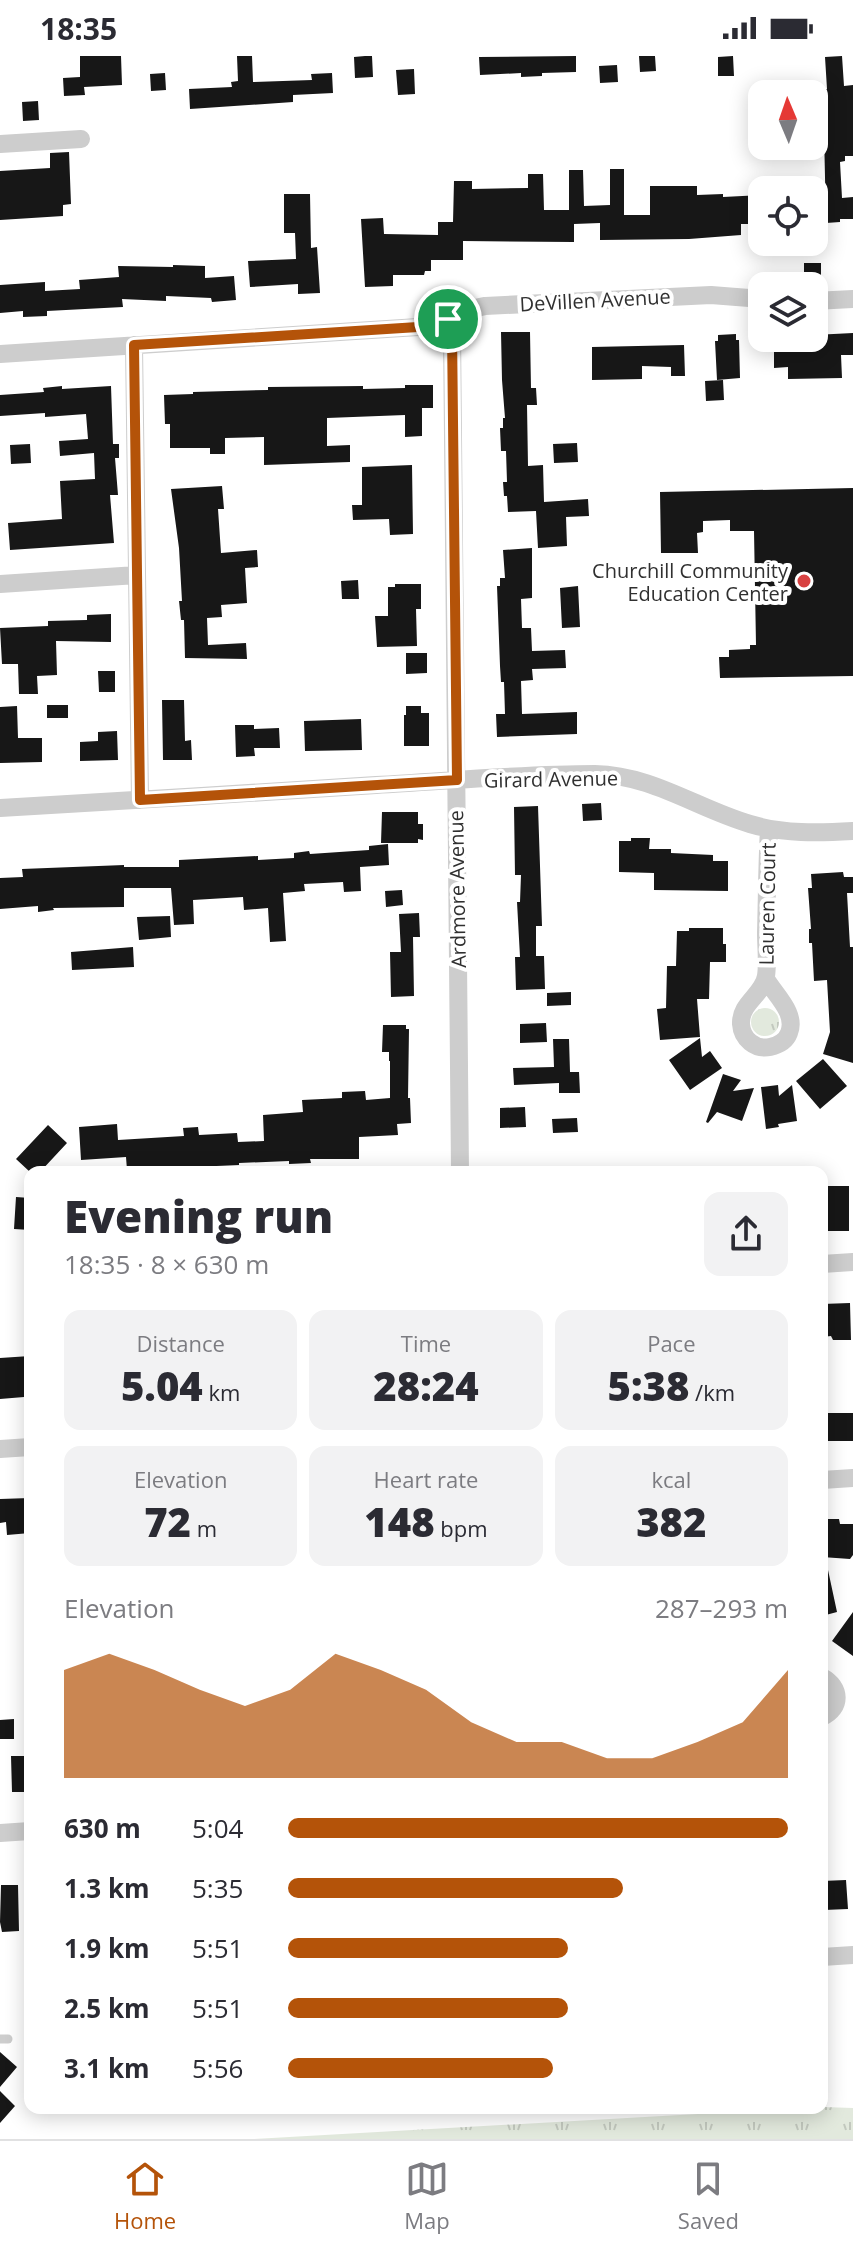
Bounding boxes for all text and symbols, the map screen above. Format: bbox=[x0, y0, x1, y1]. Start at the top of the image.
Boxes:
text: 18:35 bbox=[40, 8, 117, 49]
north arrow bbox=[748, 80, 828, 160]
map controls bbox=[748, 80, 828, 352]
button: locate bbox=[748, 176, 828, 256]
button: layers bbox=[748, 272, 828, 352]
street label: DeVillen Avenue bbox=[519, 283, 671, 317]
pin bbox=[414, 285, 482, 353]
icon: arrive bbox=[426, 297, 470, 341]
place label: Churchill Community Education Center bbox=[592, 557, 789, 607]
marker: Churchill Community Education Center bbox=[795, 572, 813, 590]
street label: Girard Avenue bbox=[484, 764, 618, 794]
street label: Ardmore Avenue bbox=[442, 810, 472, 968]
street label: Lauren Court bbox=[752, 842, 782, 966]
text: Evening run bbox=[64, 1186, 333, 1246]
button: share bbox=[704, 1192, 788, 1276]
text: 18:35 · 8 × 630 m bbox=[64, 1246, 269, 1282]
text: Distance bbox=[136, 1328, 225, 1358]
text: Time bbox=[401, 1328, 451, 1358]
text: Pace bbox=[647, 1328, 696, 1358]
text: 5.04 bbox=[121, 1358, 203, 1413]
text: 28:24 bbox=[373, 1358, 479, 1413]
text: 5:38 bbox=[608, 1358, 689, 1413]
text: km bbox=[203, 1377, 240, 1407]
text: /km bbox=[689, 1377, 735, 1407]
text: Elevation bbox=[134, 1464, 227, 1494]
text: Heart rate bbox=[374, 1464, 478, 1494]
text: kcal bbox=[651, 1464, 691, 1494]
text: 72 bbox=[144, 1494, 191, 1549]
text: 148 bbox=[364, 1494, 435, 1549]
text: 382 bbox=[636, 1494, 706, 1549]
text: m bbox=[191, 1513, 217, 1543]
text: bpm bbox=[435, 1513, 488, 1543]
text: Elevation bbox=[64, 1590, 174, 1626]
text: 287–293 m bbox=[655, 1590, 788, 1626]
text: 630 m bbox=[64, 1810, 141, 1846]
text: 5:04 bbox=[192, 1810, 243, 1846]
text: 1.3 km bbox=[64, 1870, 150, 1906]
text: 5:35 bbox=[192, 1870, 243, 1906]
text: 1.9 km bbox=[64, 1930, 150, 1966]
text: 5:51 bbox=[192, 1930, 243, 1966]
text: 2.5 km bbox=[64, 1990, 150, 2026]
text: 5:51 bbox=[192, 1990, 243, 2026]
text: 3.1 km bbox=[64, 2050, 150, 2086]
text: 5:56 bbox=[192, 2050, 243, 2086]
tab: Home bbox=[114, 2157, 176, 2235]
tab: Map bbox=[404, 2157, 450, 2235]
tab: Saved bbox=[678, 2157, 739, 2235]

